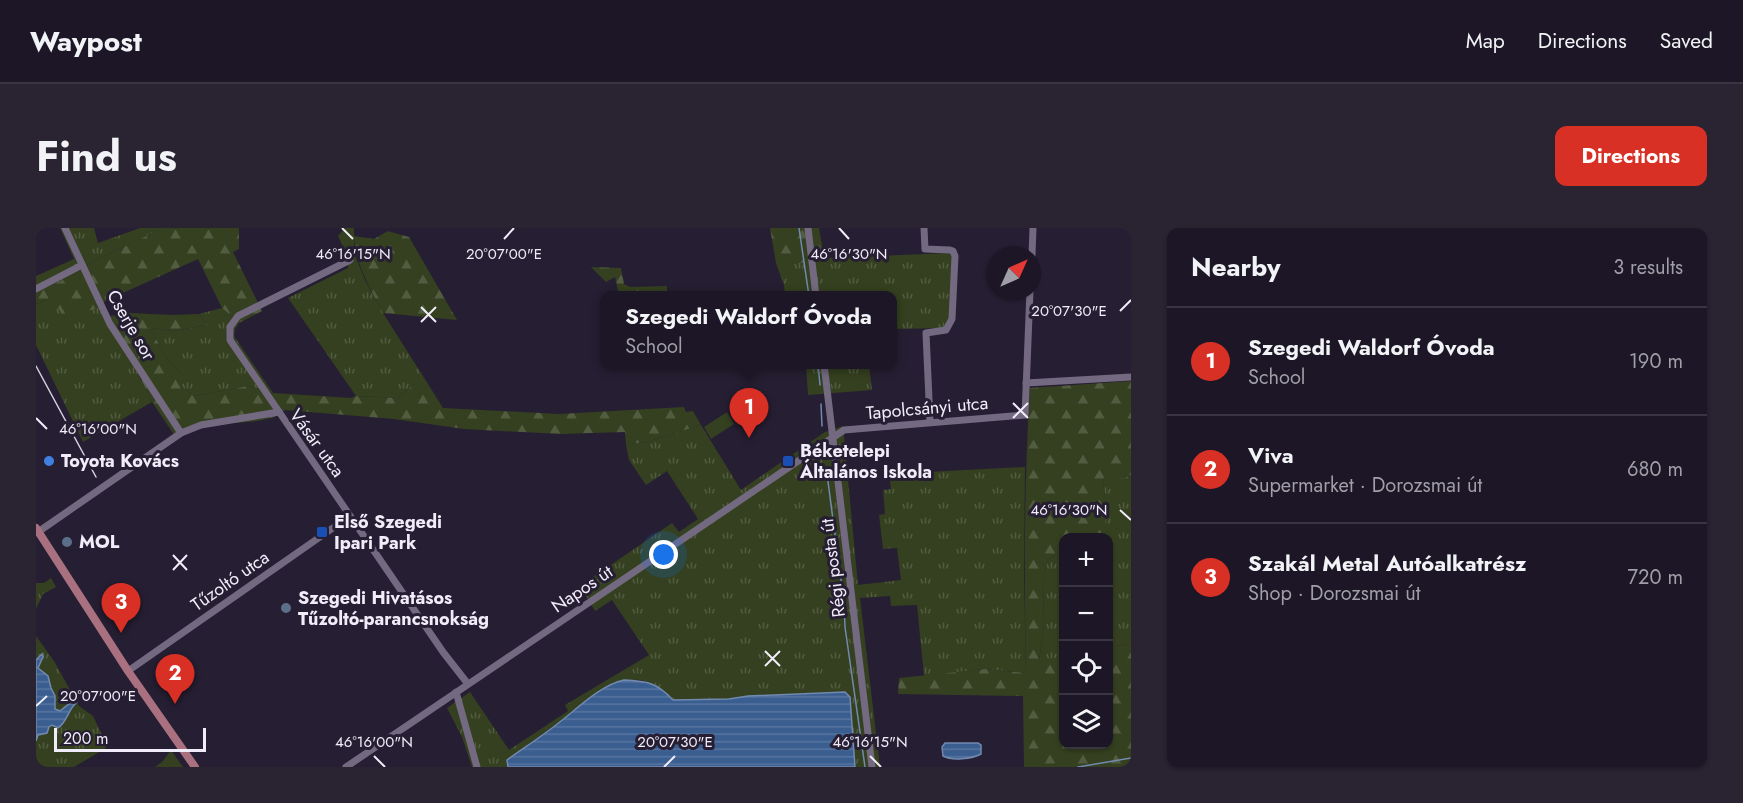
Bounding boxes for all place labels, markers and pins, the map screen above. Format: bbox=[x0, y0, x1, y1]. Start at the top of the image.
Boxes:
pin: 1 bbox=[730, 388, 768, 438]
place label: Béketelepi Általános Iskola bbox=[799, 438, 932, 485]
place label: Toyota Kovács bbox=[61, 448, 179, 474]
marker: Toyota Kovács bbox=[42, 454, 56, 468]
marker: Béketelepi Általános Iskola bbox=[781, 454, 795, 468]
place label: Első Szegedi Ipari Park bbox=[334, 509, 442, 556]
marker: Első Szegedi Ipari Park bbox=[315, 525, 329, 539]
place label: MOL bbox=[79, 529, 120, 555]
marker: MOL bbox=[60, 535, 74, 549]
pin: 3 bbox=[102, 584, 140, 633]
place label: Szegedi Hivatásos Tűzoltó-parancsnokság bbox=[298, 585, 489, 632]
marker: Szegedi Hivatásos Tűzoltó-parancsnokság bbox=[279, 601, 293, 615]
pin: 2 bbox=[156, 654, 194, 704]

